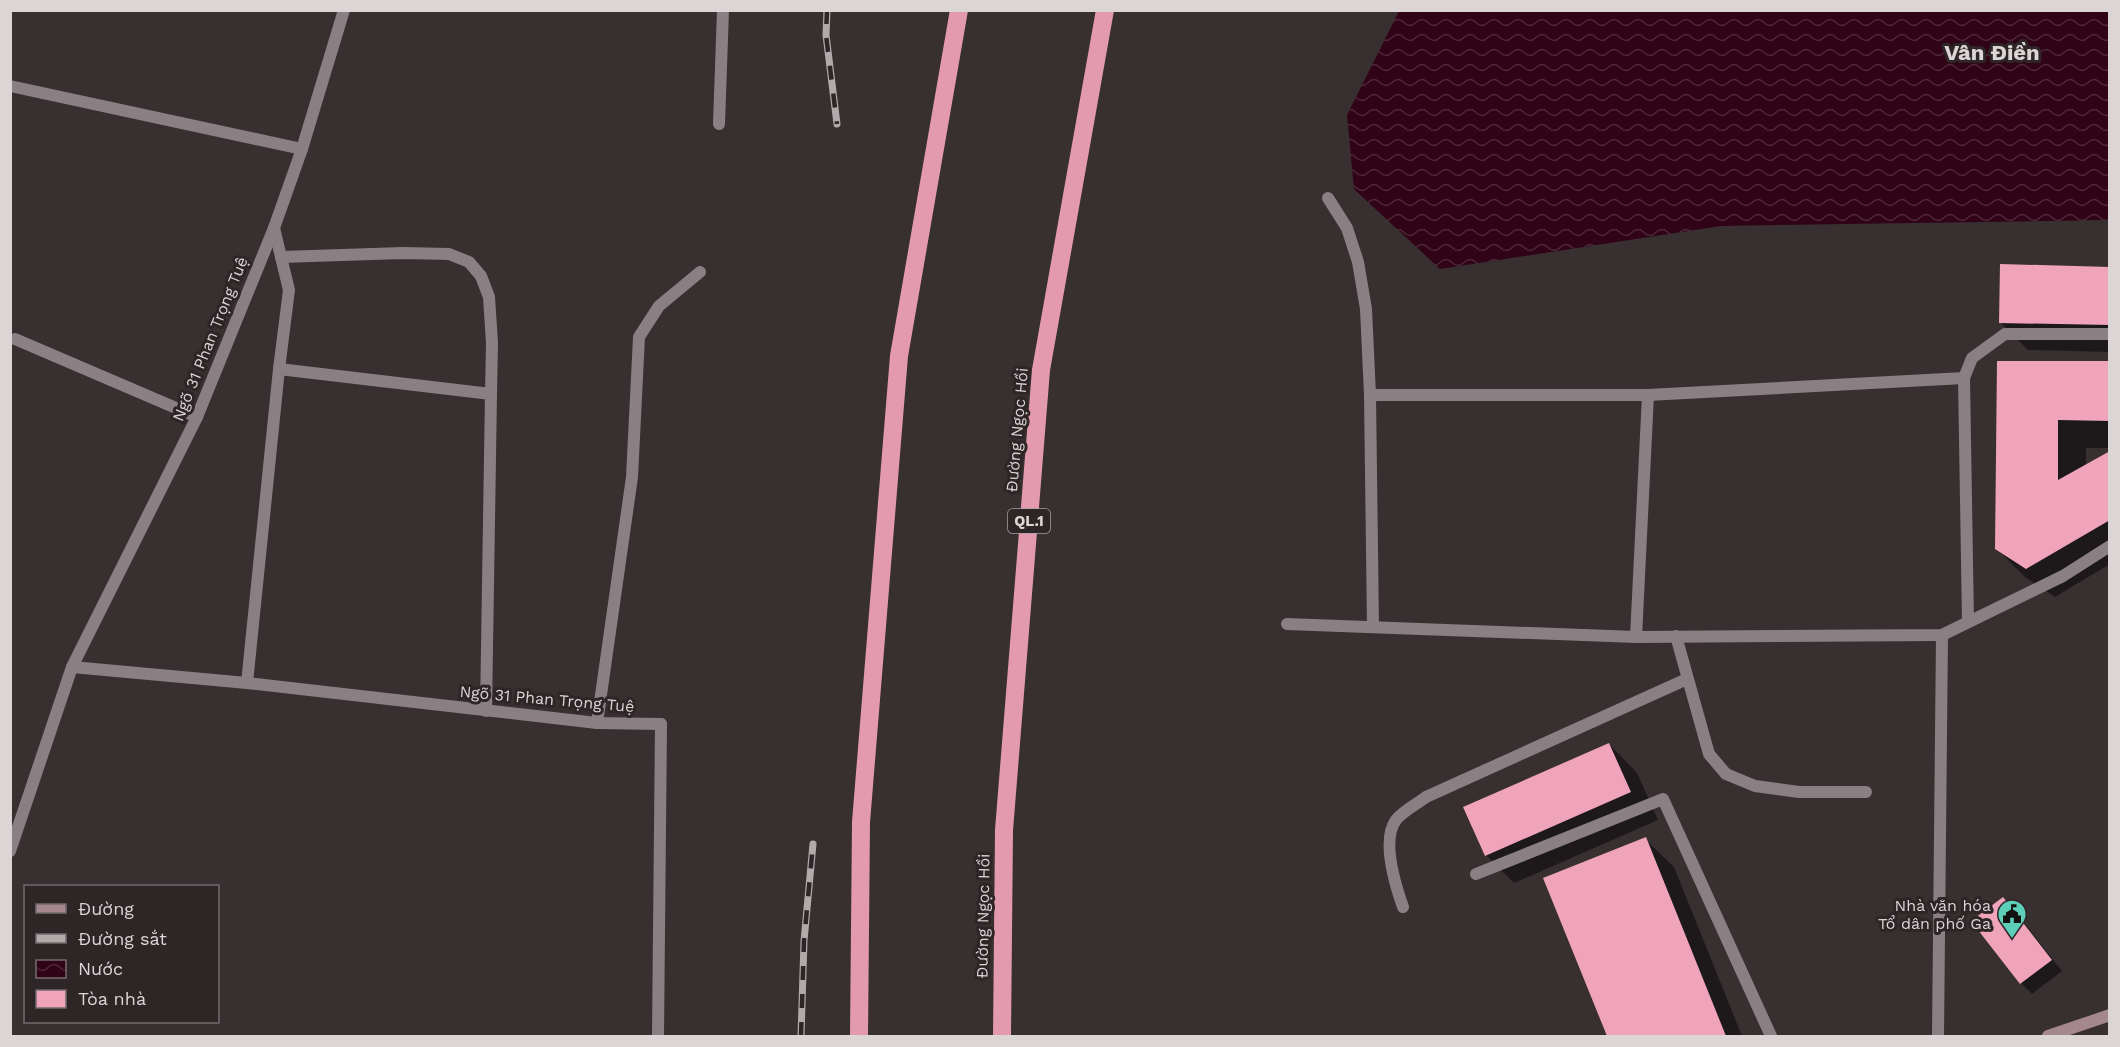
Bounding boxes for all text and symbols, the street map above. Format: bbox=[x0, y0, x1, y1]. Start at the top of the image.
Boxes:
district label: Vân Điền bbox=[1944, 40, 2040, 65]
street label: Ngõ 31 Phan Trọng Tuệ bbox=[168, 254, 252, 424]
street label: Đường Ngọc Hồi bbox=[1002, 367, 1032, 493]
road number: QL.1 bbox=[1008, 509, 1050, 533]
street label: Ngõ 31 Phan Trọng Tuệ bbox=[459, 682, 635, 716]
street label: Đường Ngọc Hồi bbox=[972, 853, 994, 979]
legend bbox=[24, 885, 219, 1023]
place label: Nhà văn hóa Tổ dân phố Ga bbox=[1878, 896, 1991, 933]
text: Đường bbox=[78, 898, 134, 919]
public building icon: Nhà văn hóa Tổ dân phố Ga bbox=[1996, 898, 2028, 940]
text: Đường sắt bbox=[78, 928, 167, 949]
text: Nước bbox=[78, 958, 123, 979]
text: Tòa nhà bbox=[78, 988, 146, 1009]

